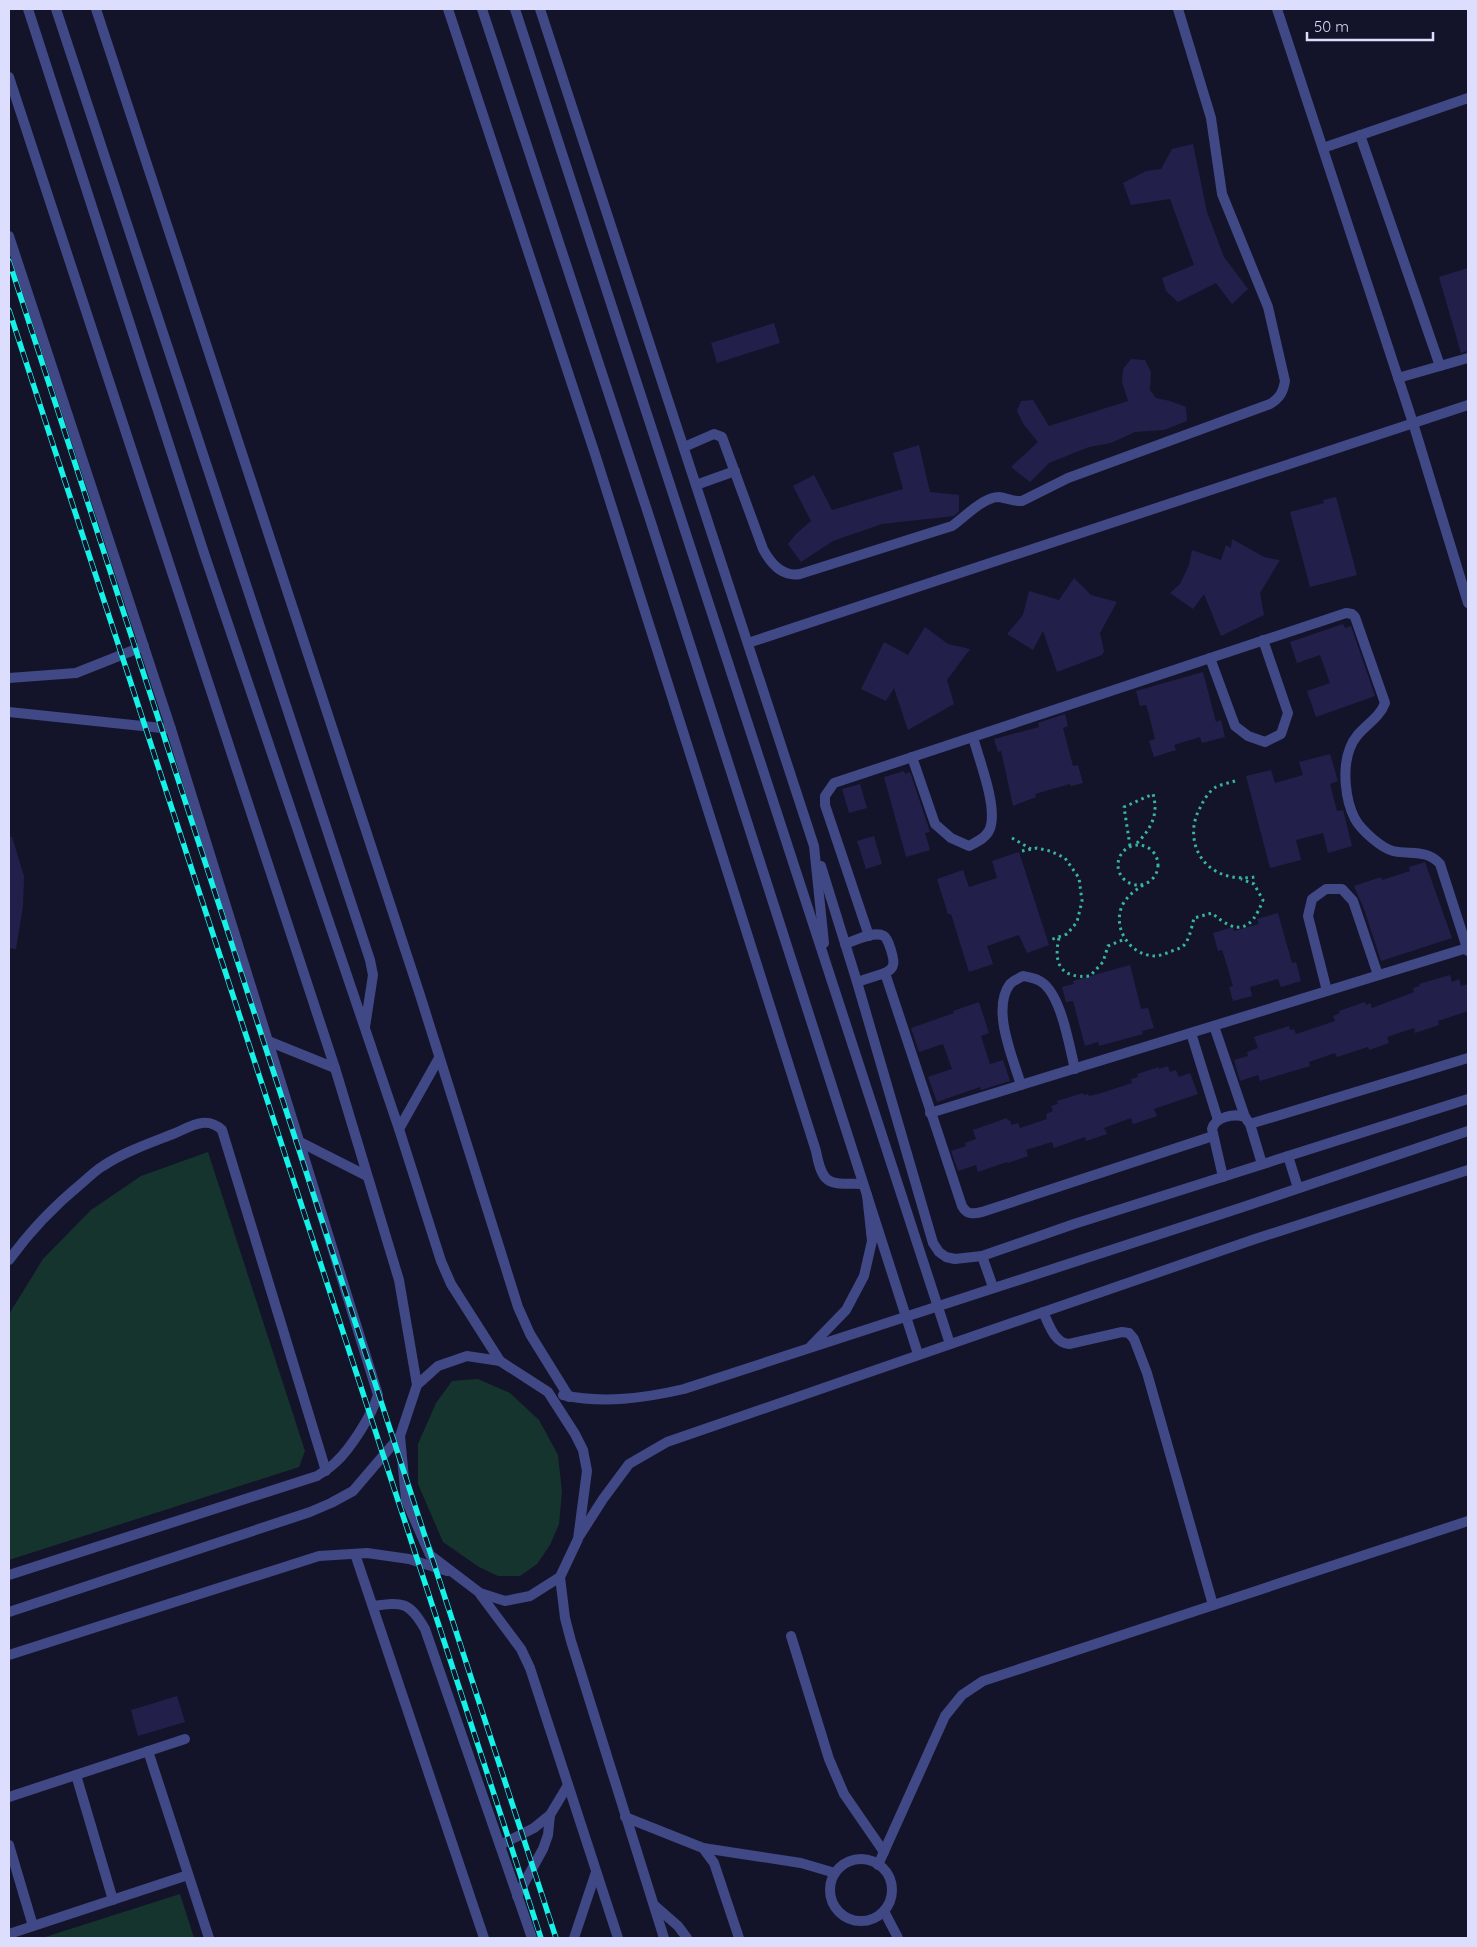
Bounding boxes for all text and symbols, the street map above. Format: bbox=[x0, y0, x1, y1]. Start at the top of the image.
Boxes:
scale bar bbox=[1307, 10, 1433, 42]
text: 50 m bbox=[1314, 17, 1349, 36]

